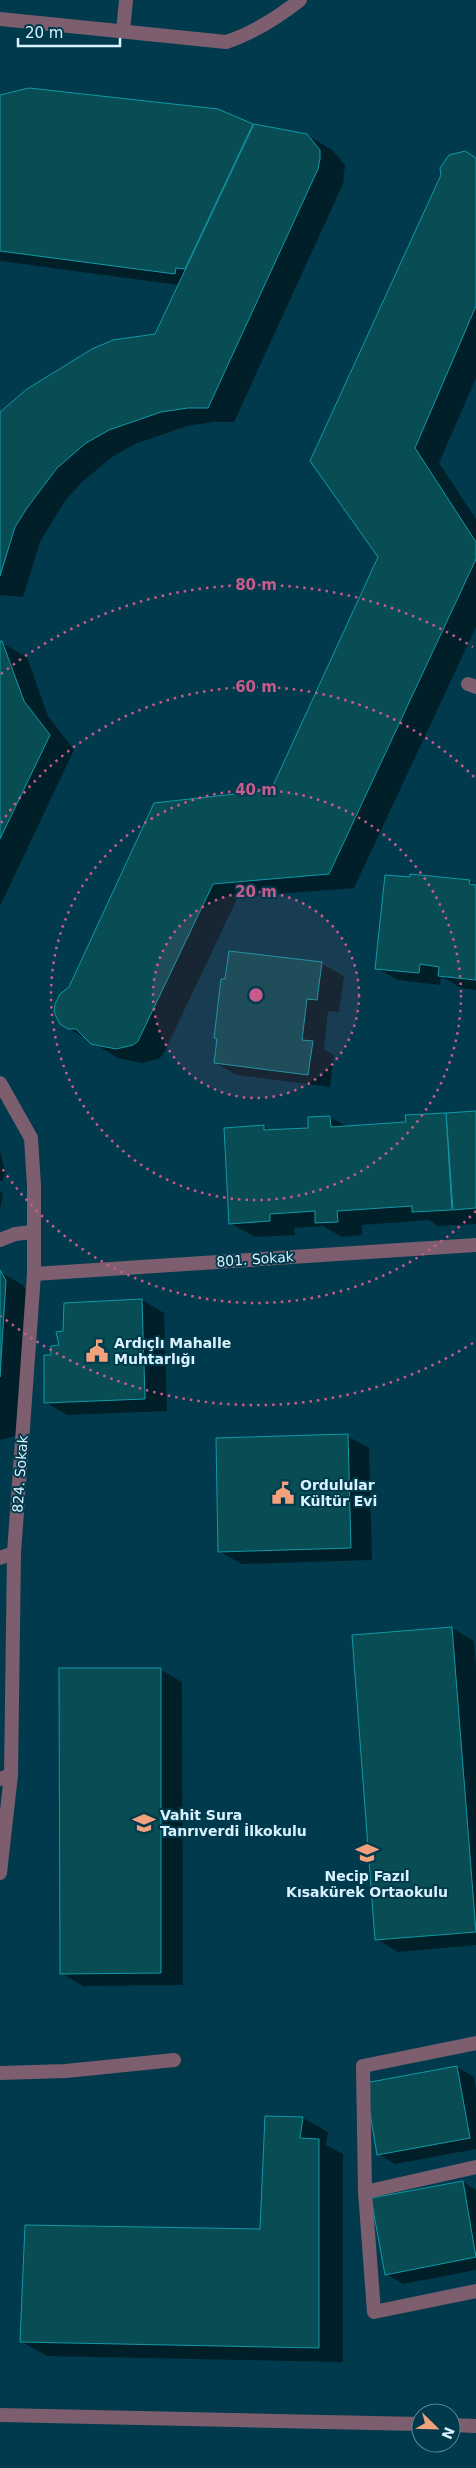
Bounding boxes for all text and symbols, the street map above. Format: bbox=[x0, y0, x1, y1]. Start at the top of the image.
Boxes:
scale bar bbox=[18, 15, 120, 47]
text: 20 m bbox=[25, 24, 63, 42]
text: 80 m bbox=[235, 576, 277, 594]
text: 60 m bbox=[235, 678, 277, 696]
text: 40 m bbox=[235, 781, 277, 799]
text: 20 m bbox=[235, 883, 277, 901]
centre of rings bbox=[247, 986, 265, 1004]
street label: 801. Sokak bbox=[216, 1248, 295, 1270]
place label: Ardıçlı Mahalle Muhtarlığı bbox=[114, 1335, 231, 1367]
public building icon: Ardıçlı Mahalle Muhtarlığı bbox=[84, 1338, 110, 1364]
street label: 824. Sokak bbox=[9, 1434, 31, 1513]
place label: Ordulular Kültür Evi bbox=[300, 1477, 377, 1509]
public building icon: Ordulular Kültür Evi bbox=[270, 1480, 296, 1506]
place label: Vahit Sura Tanrıverdi İlkokulu bbox=[160, 1807, 307, 1839]
school or university icon: Vahit Sura Tanrıverdi İlkokulu bbox=[131, 1810, 157, 1836]
school or university icon: Necip Fazıl Kısakürek Ortaokulu bbox=[354, 1840, 380, 1866]
place label: Necip Fazıl Kısakürek Ortaokulu bbox=[286, 1868, 448, 1900]
north arrow bbox=[411, 2403, 461, 2453]
text: N bbox=[438, 2425, 458, 2442]

